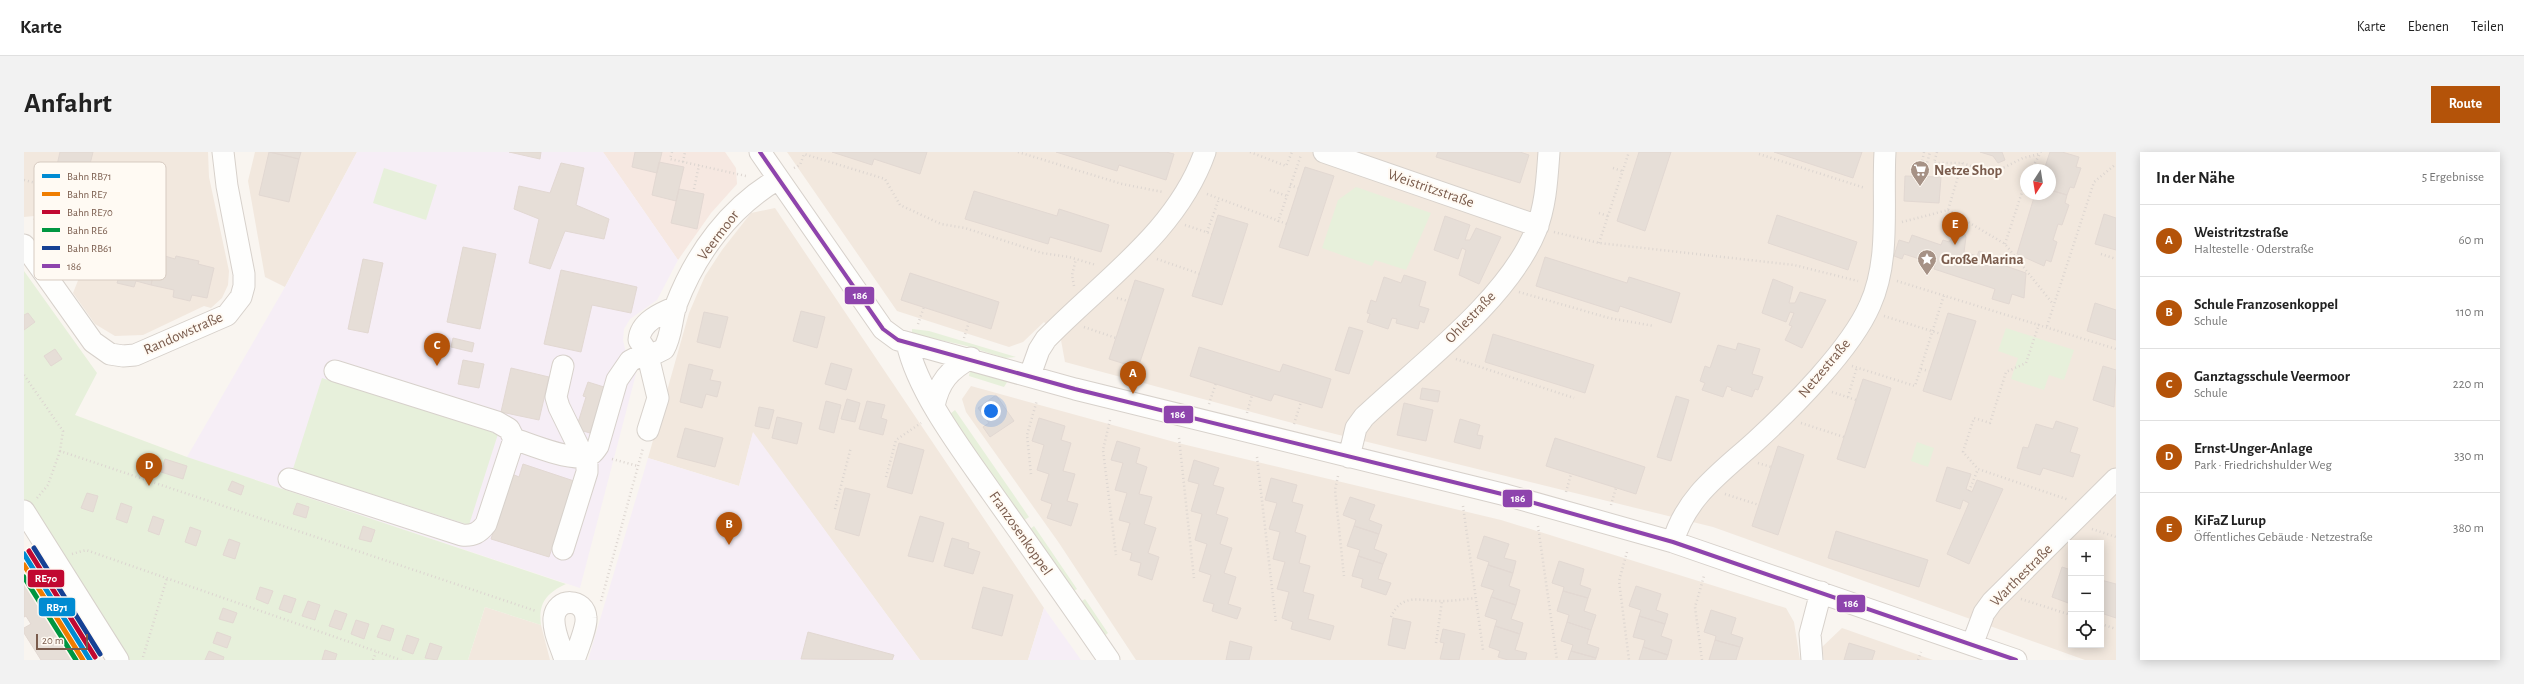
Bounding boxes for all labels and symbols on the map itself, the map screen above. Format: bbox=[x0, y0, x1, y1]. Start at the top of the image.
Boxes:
supermarket icon: Netze Shop bbox=[1909, 159, 1931, 187]
legend bbox=[34, 162, 166, 280]
place label: Netze Shop bbox=[1934, 163, 2003, 178]
north arrow bbox=[2020, 164, 2056, 200]
street label: Weistritzstraße bbox=[1386, 167, 1476, 210]
text: Bahn RB71 bbox=[67, 171, 111, 182]
text: Bahn RE7 bbox=[67, 189, 107, 200]
text: Bahn RE70 bbox=[67, 207, 113, 218]
street label: Veermoor bbox=[695, 208, 742, 263]
pin: E bbox=[1942, 212, 1968, 245]
text: Bahn RE6 bbox=[67, 225, 108, 236]
text: Bahn RB61 bbox=[67, 243, 112, 254]
place icon: Große Marina bbox=[1916, 248, 1938, 276]
place label: Große Marina bbox=[1941, 252, 2024, 267]
text: 186 bbox=[67, 261, 81, 272]
line badge: 186 bbox=[844, 286, 875, 305]
street label: Ohlestraße bbox=[1442, 289, 1498, 346]
text: 186 bbox=[853, 290, 867, 301]
street label: Randowstraße bbox=[141, 309, 225, 358]
pin: C bbox=[424, 333, 450, 366]
street label: Netzestraße bbox=[1796, 336, 1853, 401]
pin: A bbox=[1120, 361, 1146, 394]
your location bbox=[981, 401, 1001, 421]
line badge: 186 bbox=[1163, 405, 1194, 424]
text: 186 bbox=[1171, 409, 1185, 420]
pin: D bbox=[136, 453, 162, 486]
street label: Franzosenkoppel bbox=[986, 489, 1055, 578]
line badge: 186 bbox=[1502, 489, 1533, 508]
text: 186 bbox=[1511, 493, 1525, 504]
pin: B bbox=[716, 512, 742, 545]
street label: Warthestraße bbox=[1987, 541, 2055, 609]
line badge: RE70 bbox=[27, 569, 65, 588]
text: RE70 bbox=[35, 573, 58, 584]
line badge: 186 bbox=[1836, 594, 1866, 613]
line badge: RB71 bbox=[38, 597, 76, 617]
text: 186 bbox=[1844, 598, 1858, 609]
text: RB71 bbox=[46, 602, 68, 613]
scale bar bbox=[36, 632, 88, 651]

